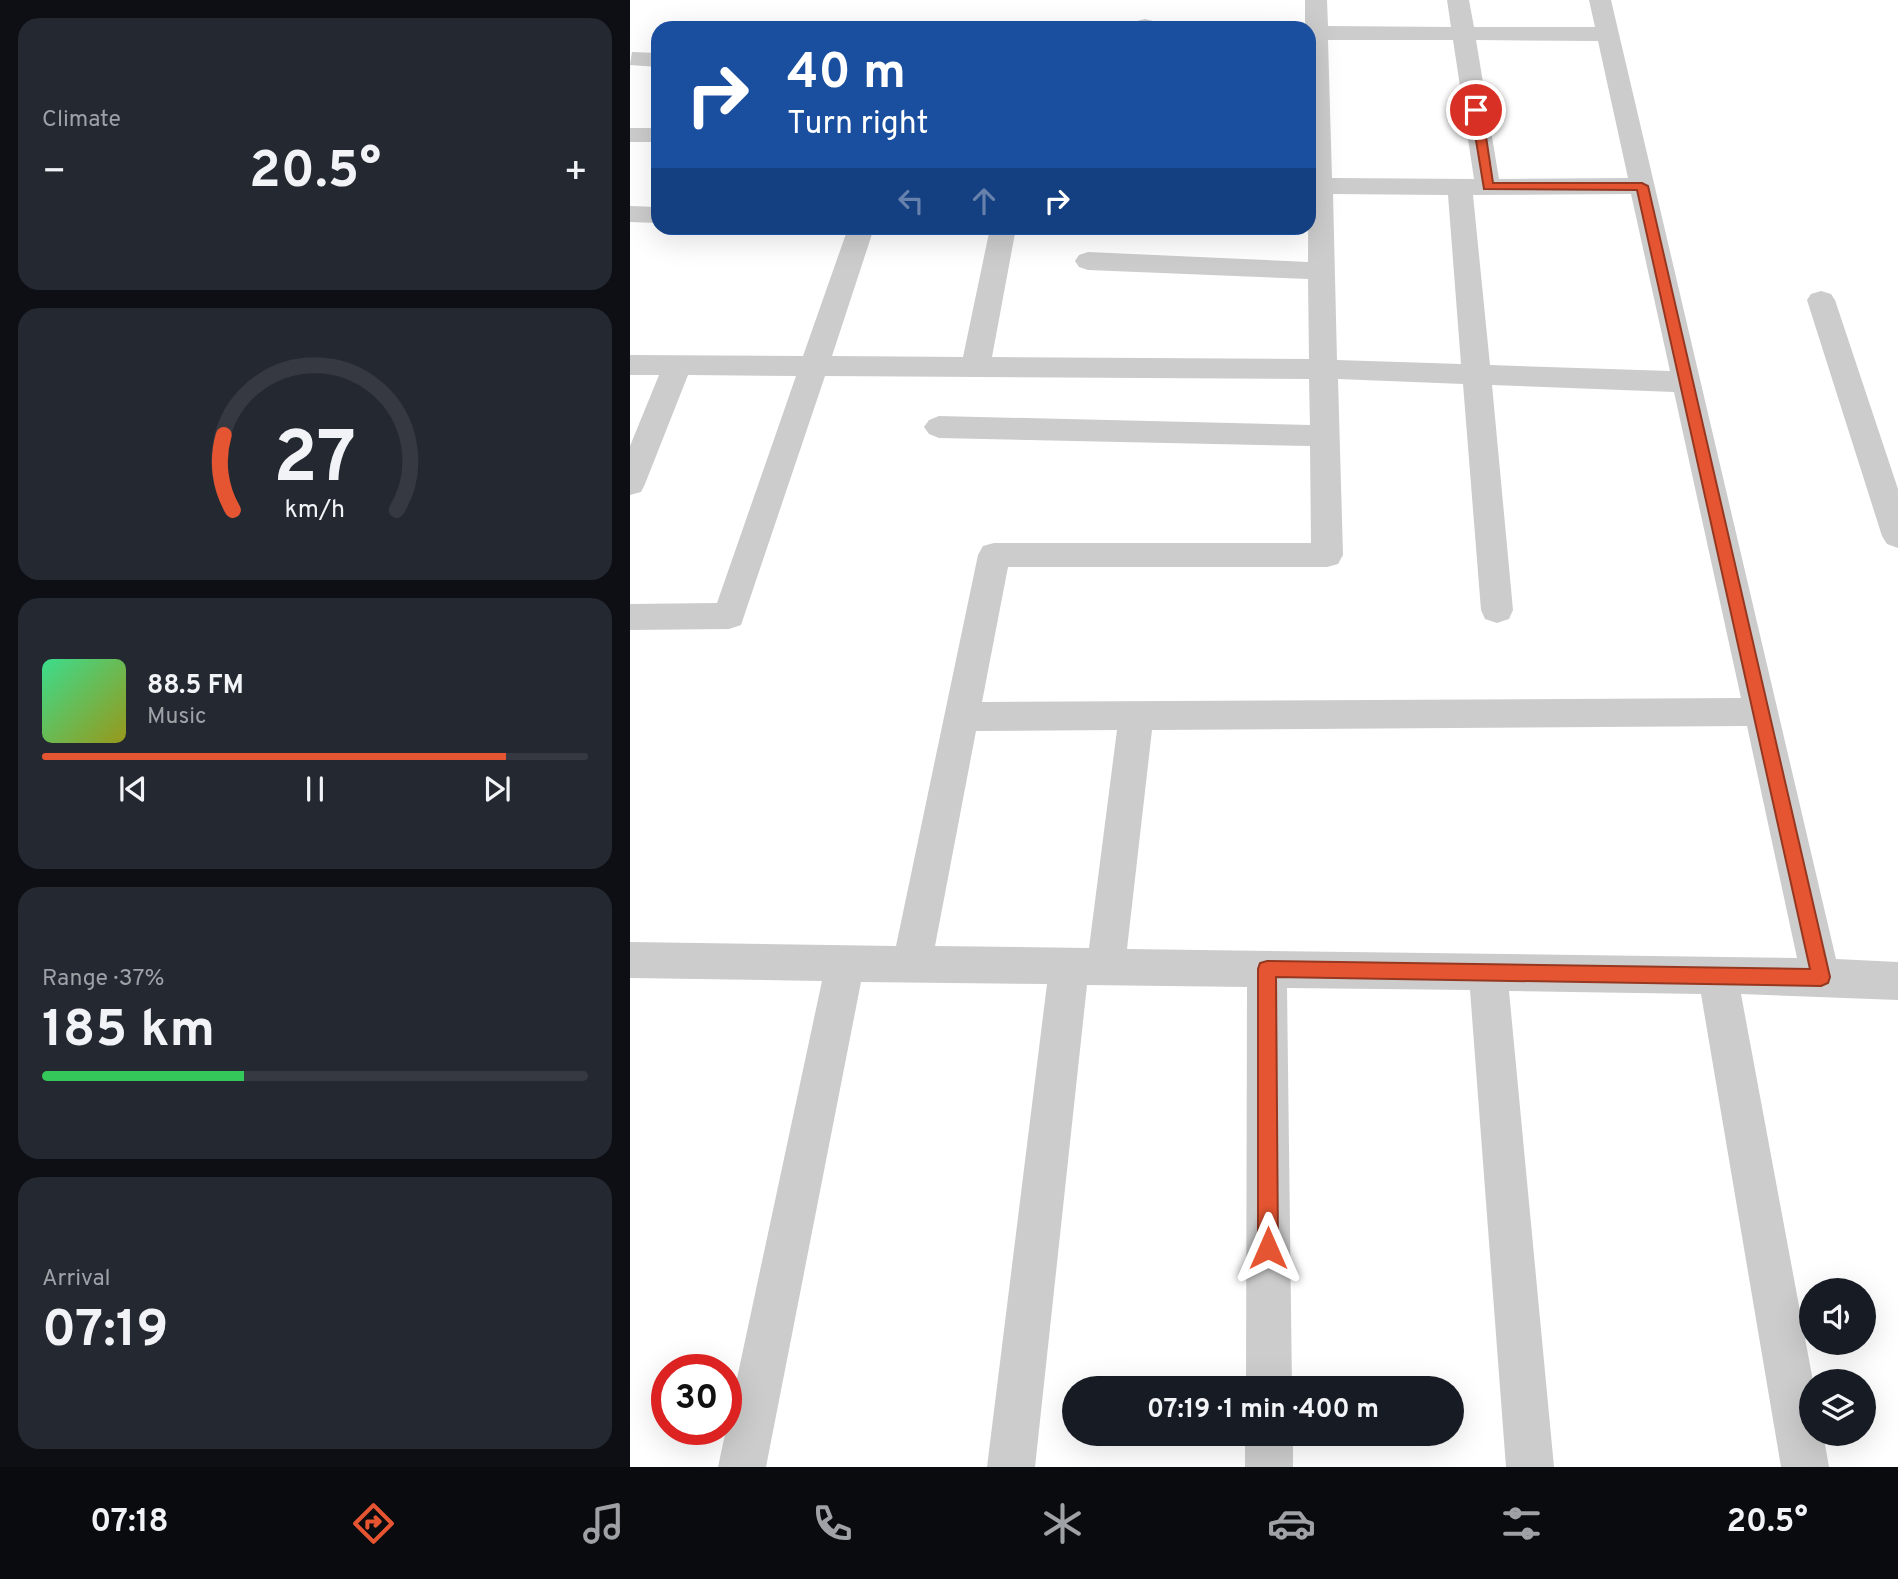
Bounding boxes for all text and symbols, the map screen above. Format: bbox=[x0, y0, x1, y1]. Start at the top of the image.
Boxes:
text: 40 m bbox=[787, 44, 906, 106]
icon: right bbox=[672, 49, 763, 140]
pin bbox=[1446, 80, 1506, 140]
icon: arrive bbox=[1457, 91, 1495, 129]
text: Turn right bbox=[787, 105, 929, 145]
text: Climate bbox=[42, 106, 121, 135]
text: 20.5° bbox=[249, 140, 381, 206]
text: − bbox=[42, 149, 67, 198]
text: + bbox=[563, 149, 588, 198]
icon: left bbox=[892, 182, 930, 220]
icon: ahead bbox=[965, 182, 1003, 220]
icon: right bbox=[1038, 182, 1076, 220]
text: 27 bbox=[274, 416, 356, 508]
text: km/h bbox=[285, 494, 345, 526]
text: 88.5 FM bbox=[147, 670, 244, 703]
text: Music bbox=[147, 703, 207, 732]
icon: previous bbox=[114, 770, 152, 808]
icon: pause bbox=[296, 770, 334, 808]
icon: next bbox=[478, 770, 516, 808]
text: Range · 37% bbox=[42, 965, 164, 994]
text: 185 km bbox=[42, 999, 215, 1065]
position arrow bbox=[1231, 1211, 1305, 1285]
text: Arrival bbox=[42, 1265, 111, 1294]
map controls bbox=[1799, 1278, 1876, 1446]
button: sound bbox=[1799, 1278, 1876, 1355]
text: 07:19 bbox=[42, 1299, 169, 1365]
speed limit sign: 30 bbox=[651, 1354, 742, 1445]
button: layers bbox=[1799, 1369, 1876, 1446]
text: 07:19 · 1 min · 400 m bbox=[1147, 1394, 1379, 1427]
icon: directions bbox=[349, 1499, 398, 1548]
icon: music bbox=[579, 1499, 628, 1548]
icon: phone bbox=[808, 1499, 857, 1548]
icon: climate bbox=[1038, 1499, 1087, 1548]
icon: car bbox=[1267, 1499, 1316, 1548]
icon: filters bbox=[1497, 1499, 1546, 1548]
text: 07:18 bbox=[90, 1503, 169, 1543]
text: 20.5° bbox=[1726, 1503, 1808, 1543]

